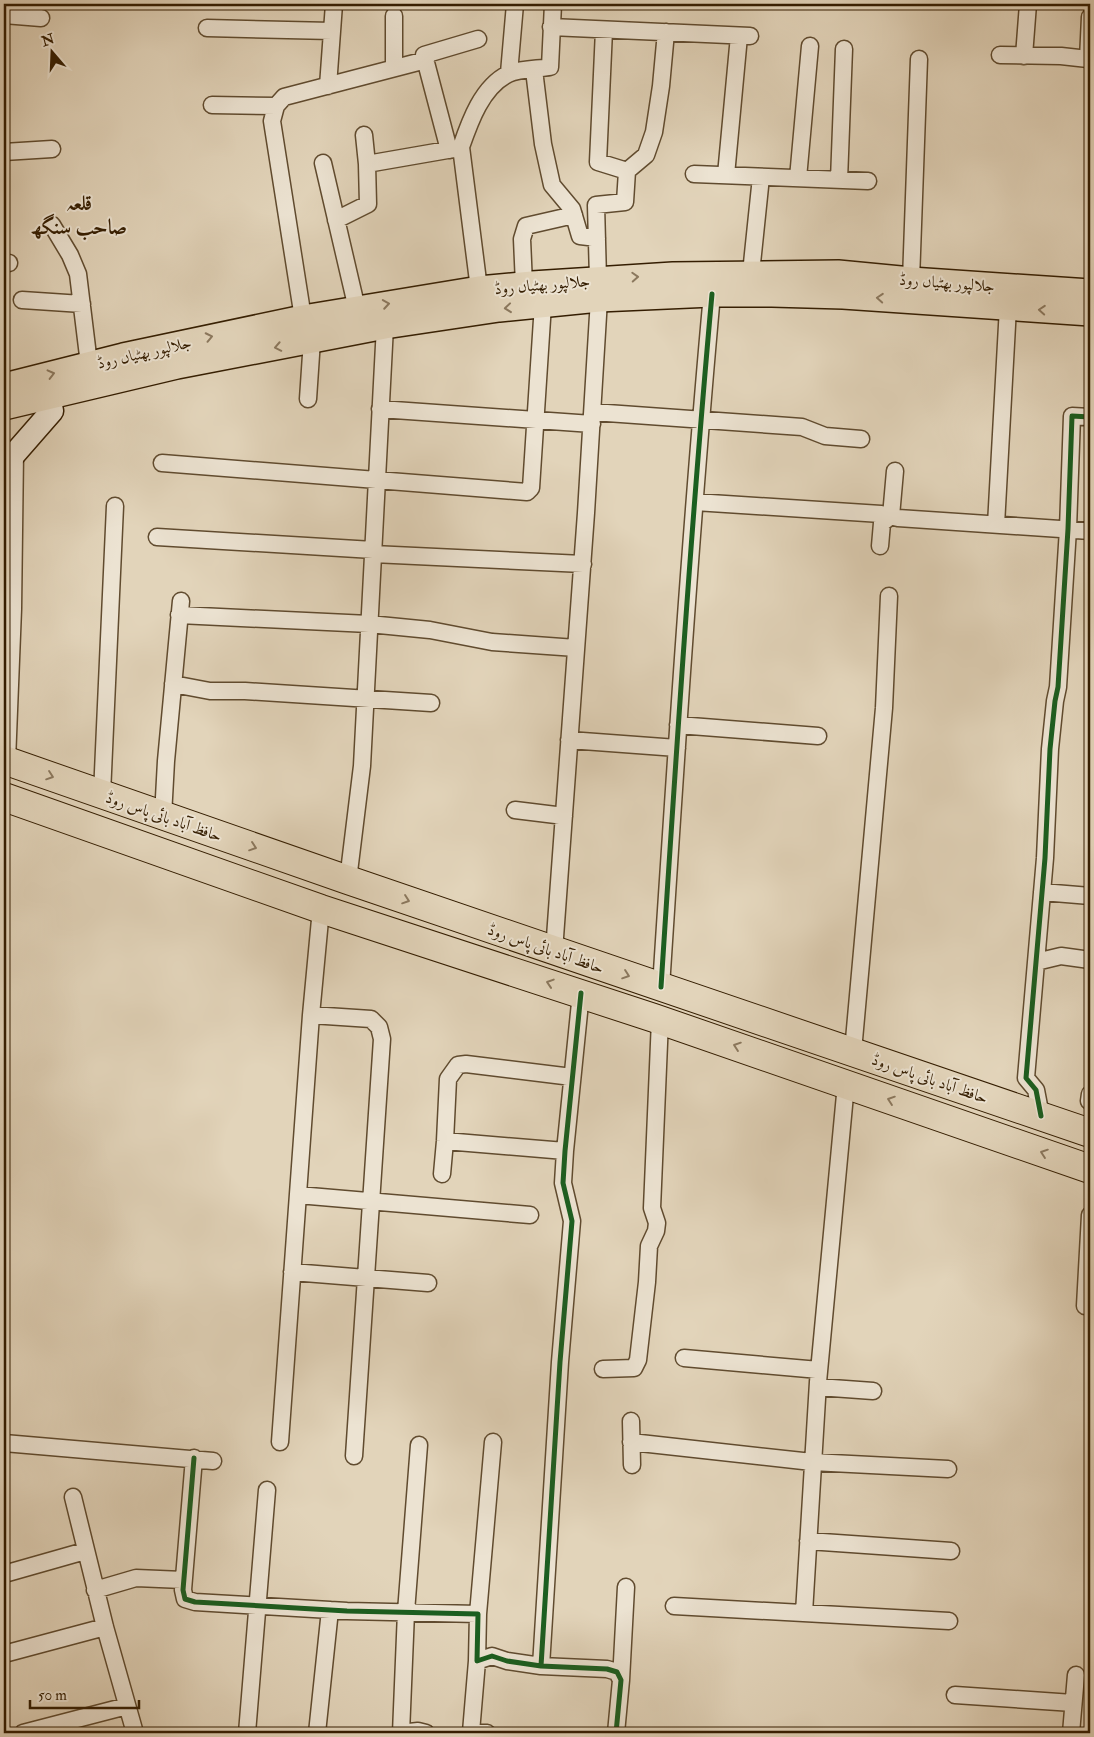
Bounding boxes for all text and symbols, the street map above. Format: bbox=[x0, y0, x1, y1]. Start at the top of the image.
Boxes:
north arrow bbox=[28, 28, 78, 78]
text: N bbox=[38, 30, 57, 51]
district label: قلعہ صاحب سنگھ bbox=[31, 190, 127, 241]
street label: جلالپور بھٹیاں روڈ bbox=[898, 270, 996, 297]
street label: جلالپور بھٹیاں روڈ bbox=[493, 271, 591, 300]
one-way arrow bbox=[631, 272, 639, 283]
one-way arrow bbox=[875, 293, 883, 304]
one-way arrow bbox=[383, 299, 391, 310]
one-way arrow bbox=[503, 302, 511, 313]
one-way arrow bbox=[1037, 304, 1045, 315]
street label: جلالپور بھٹیاں روڈ bbox=[95, 332, 193, 374]
one-way arrow bbox=[205, 332, 214, 343]
one-way arrow bbox=[274, 341, 283, 351]
one-way arrow bbox=[47, 369, 56, 380]
one-way arrow bbox=[45, 770, 54, 780]
street label: حافظ آباد بائی پاس روڈ bbox=[102, 788, 225, 847]
one-way arrow bbox=[248, 841, 256, 851]
one-way arrow bbox=[401, 894, 410, 904]
street label: حافظ آباد بائی پاس روڈ bbox=[484, 920, 607, 979]
one-way arrow bbox=[622, 969, 630, 979]
one-way arrow bbox=[546, 979, 555, 989]
one-way arrow bbox=[733, 1042, 742, 1052]
street label: حافظ آباد بائی پاس روڈ bbox=[868, 1050, 991, 1109]
one-way arrow bbox=[887, 1095, 895, 1105]
one-way arrow bbox=[1040, 1149, 1049, 1159]
scale bar bbox=[30, 1677, 139, 1709]
text: 50 m bbox=[38, 1686, 67, 1705]

